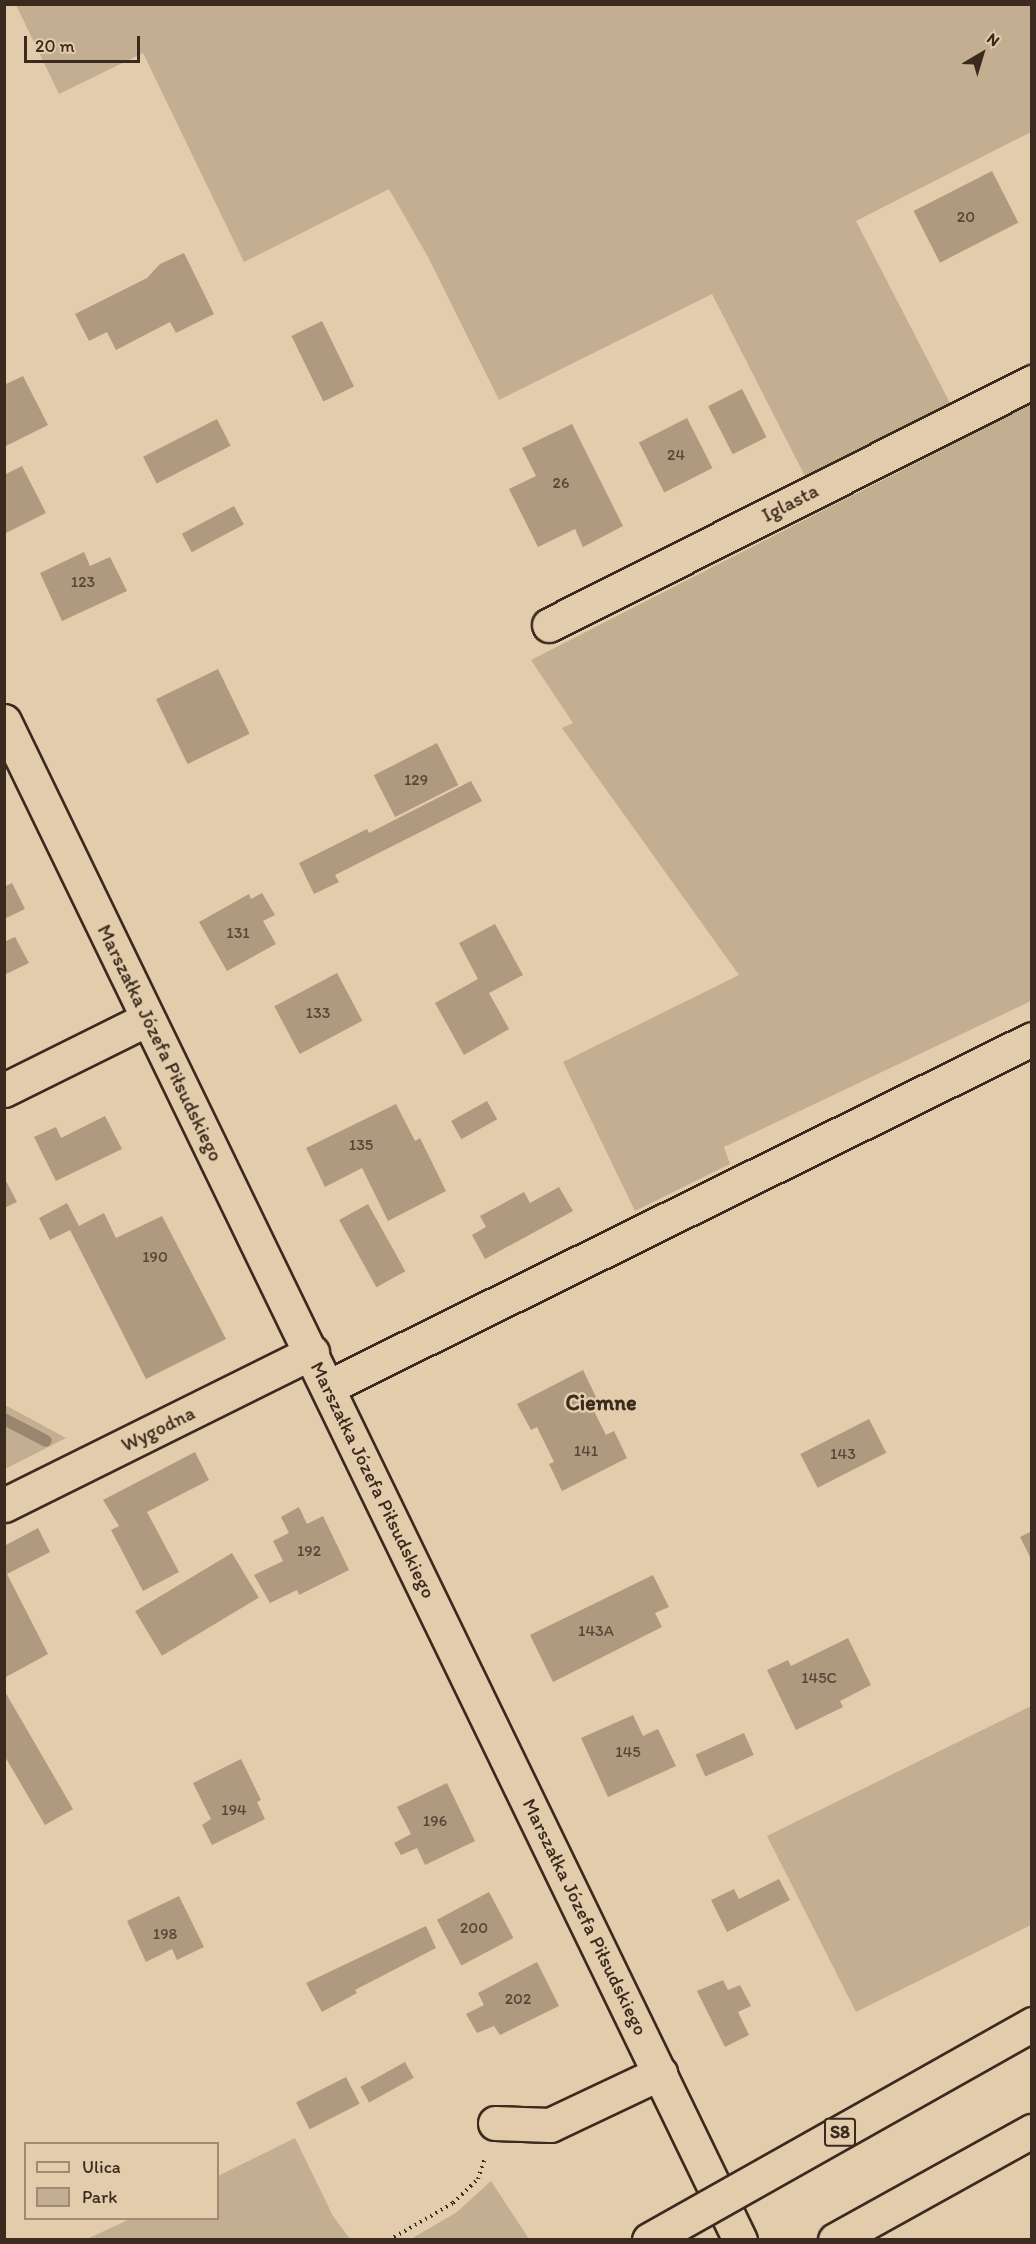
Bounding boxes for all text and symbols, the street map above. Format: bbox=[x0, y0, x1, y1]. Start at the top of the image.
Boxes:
scale bar bbox=[27, 24, 142, 62]
north arrow bbox=[952, 24, 1012, 84]
text: N bbox=[983, 29, 1003, 50]
text: 20 m bbox=[35, 35, 75, 57]
house number: 20 bbox=[957, 207, 975, 227]
house number: 24 bbox=[667, 445, 685, 465]
house number: 26 bbox=[553, 473, 569, 493]
street label: Iglasta bbox=[758, 479, 822, 527]
house number: 123 bbox=[71, 572, 95, 592]
house number: 129 bbox=[404, 770, 428, 790]
street label: Marszałka Józefa Piłsudskiego bbox=[92, 921, 228, 1165]
house number: 131 bbox=[226, 923, 250, 943]
house number: 133 bbox=[306, 1003, 330, 1023]
house number: 135 bbox=[349, 1135, 373, 1155]
house number: 190 bbox=[142, 1247, 168, 1267]
street label: Marszałka Józefa Piłsudskiego bbox=[305, 1358, 441, 1602]
district label: Ciemne bbox=[565, 1390, 637, 1416]
street label: Wygodna bbox=[117, 1401, 199, 1457]
house number: 141 bbox=[574, 1441, 598, 1461]
house number: 143 bbox=[830, 1444, 856, 1464]
house number: 192 bbox=[297, 1541, 321, 1561]
house number: 143A bbox=[578, 1621, 614, 1641]
house number: 145C bbox=[801, 1668, 837, 1688]
house number: 145 bbox=[615, 1742, 641, 1762]
street label: Marszałka Józefa Piłsudskiego bbox=[517, 1795, 653, 2039]
house number: 194 bbox=[221, 1800, 247, 1820]
house number: 196 bbox=[423, 1811, 447, 1831]
house number: 200 bbox=[460, 1918, 488, 1938]
house number: 198 bbox=[153, 1924, 177, 1944]
house number: 202 bbox=[505, 1989, 531, 2009]
road number: S8 bbox=[824, 2117, 856, 2147]
legend bbox=[24, 2142, 219, 2220]
text: Ulica bbox=[82, 2156, 121, 2178]
text: Park bbox=[82, 2186, 117, 2208]

